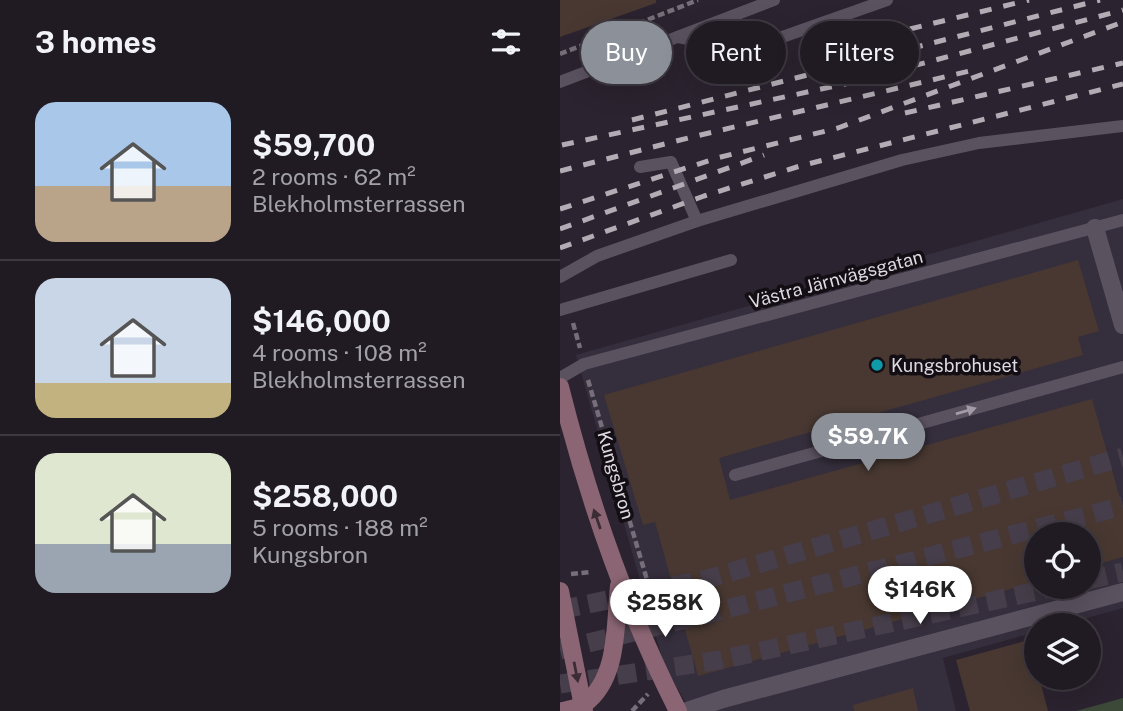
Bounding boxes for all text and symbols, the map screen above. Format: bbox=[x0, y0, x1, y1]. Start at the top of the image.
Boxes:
chip: Buy bbox=[581, 21, 672, 84]
chip: Rent bbox=[686, 21, 786, 84]
chip: Filters bbox=[800, 21, 919, 84]
icon: filters bbox=[487, 23, 525, 61]
text: 3 homes bbox=[35, 24, 157, 60]
text: $59,700 bbox=[252, 127, 375, 163]
icon: home bbox=[91, 130, 175, 214]
text: 2 rooms · 62 m² bbox=[252, 163, 416, 190]
text: Blekholmsterrassen bbox=[252, 190, 465, 217]
street label: Västra Järnvägsgatan bbox=[747, 246, 925, 312]
text: $146,000 bbox=[252, 303, 391, 339]
icon: home bbox=[91, 306, 175, 390]
text: 4 rooms · 108 m² bbox=[252, 339, 427, 366]
place label: Kungsbrohuset bbox=[891, 355, 1018, 376]
marker: Kungsbrohuset bbox=[869, 357, 885, 373]
text: Blekholmsterrassen bbox=[252, 366, 465, 393]
one-way arrow bbox=[955, 405, 977, 416]
pin: $59.7K bbox=[811, 414, 925, 473]
text: $59.7K bbox=[827, 422, 909, 449]
street label: Kungsbron bbox=[593, 428, 639, 522]
text: $258,000 bbox=[252, 478, 398, 514]
icon: home bbox=[91, 481, 175, 565]
one-way arrow bbox=[591, 508, 602, 529]
text: 5 rooms · 188 m² bbox=[252, 514, 428, 541]
map controls bbox=[1024, 522, 1101, 690]
button: locate bbox=[1024, 522, 1101, 599]
text: Kungsbron bbox=[252, 541, 368, 568]
pin: $146K bbox=[871, 566, 969, 626]
text: $146K bbox=[884, 575, 956, 602]
pin: $258K bbox=[616, 580, 714, 639]
text: $258K bbox=[626, 588, 704, 615]
button: layers bbox=[1024, 613, 1101, 690]
one-way arrow bbox=[571, 661, 582, 683]

